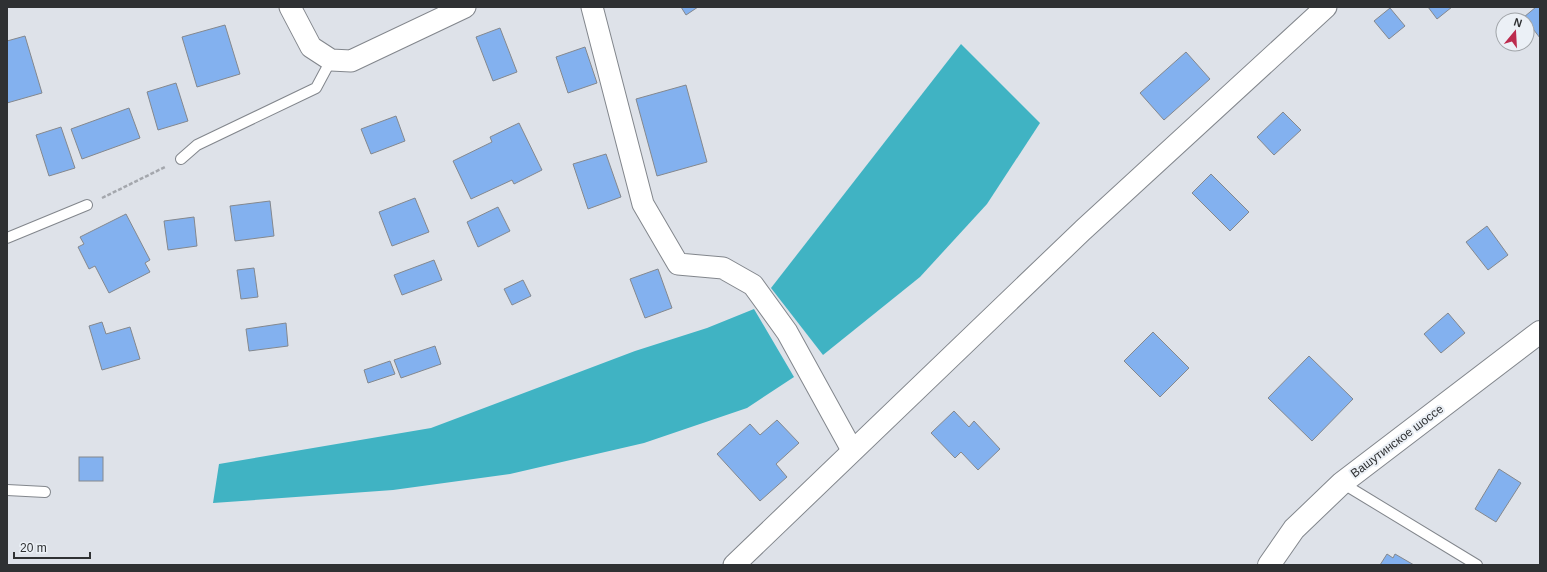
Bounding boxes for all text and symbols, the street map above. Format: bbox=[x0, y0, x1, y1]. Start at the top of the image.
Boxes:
north arrow bbox=[1495, 12, 1535, 52]
text: N bbox=[1512, 16, 1524, 29]
street label: Вашутинское шоссе bbox=[1348, 401, 1446, 480]
scale bar bbox=[14, 534, 90, 560]
text: 20 m bbox=[20, 541, 47, 555]

